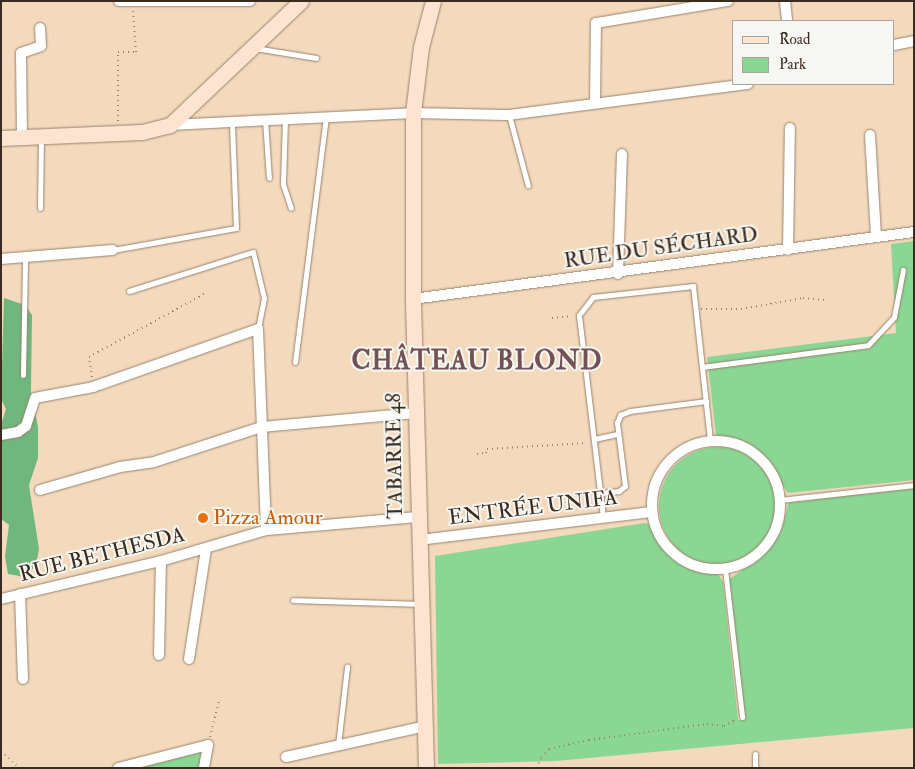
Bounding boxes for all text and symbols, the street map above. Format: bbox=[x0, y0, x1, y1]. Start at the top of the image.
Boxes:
legend bbox=[732, 20, 895, 85]
text: Road bbox=[779, 30, 810, 49]
text: Park bbox=[779, 55, 806, 74]
street label: RUE DU SÉCHARD bbox=[562, 222, 760, 274]
district label: CHÂTEAU BLOND bbox=[350, 346, 604, 378]
street label: TABARRE 48 bbox=[381, 393, 409, 519]
street label: ENTRÉE UNIFA bbox=[447, 485, 619, 531]
place label: Pizza Amour bbox=[213, 505, 323, 531]
marker: Pizza Amour bbox=[197, 512, 209, 524]
street label: RUE BETHESDA bbox=[16, 522, 188, 588]

